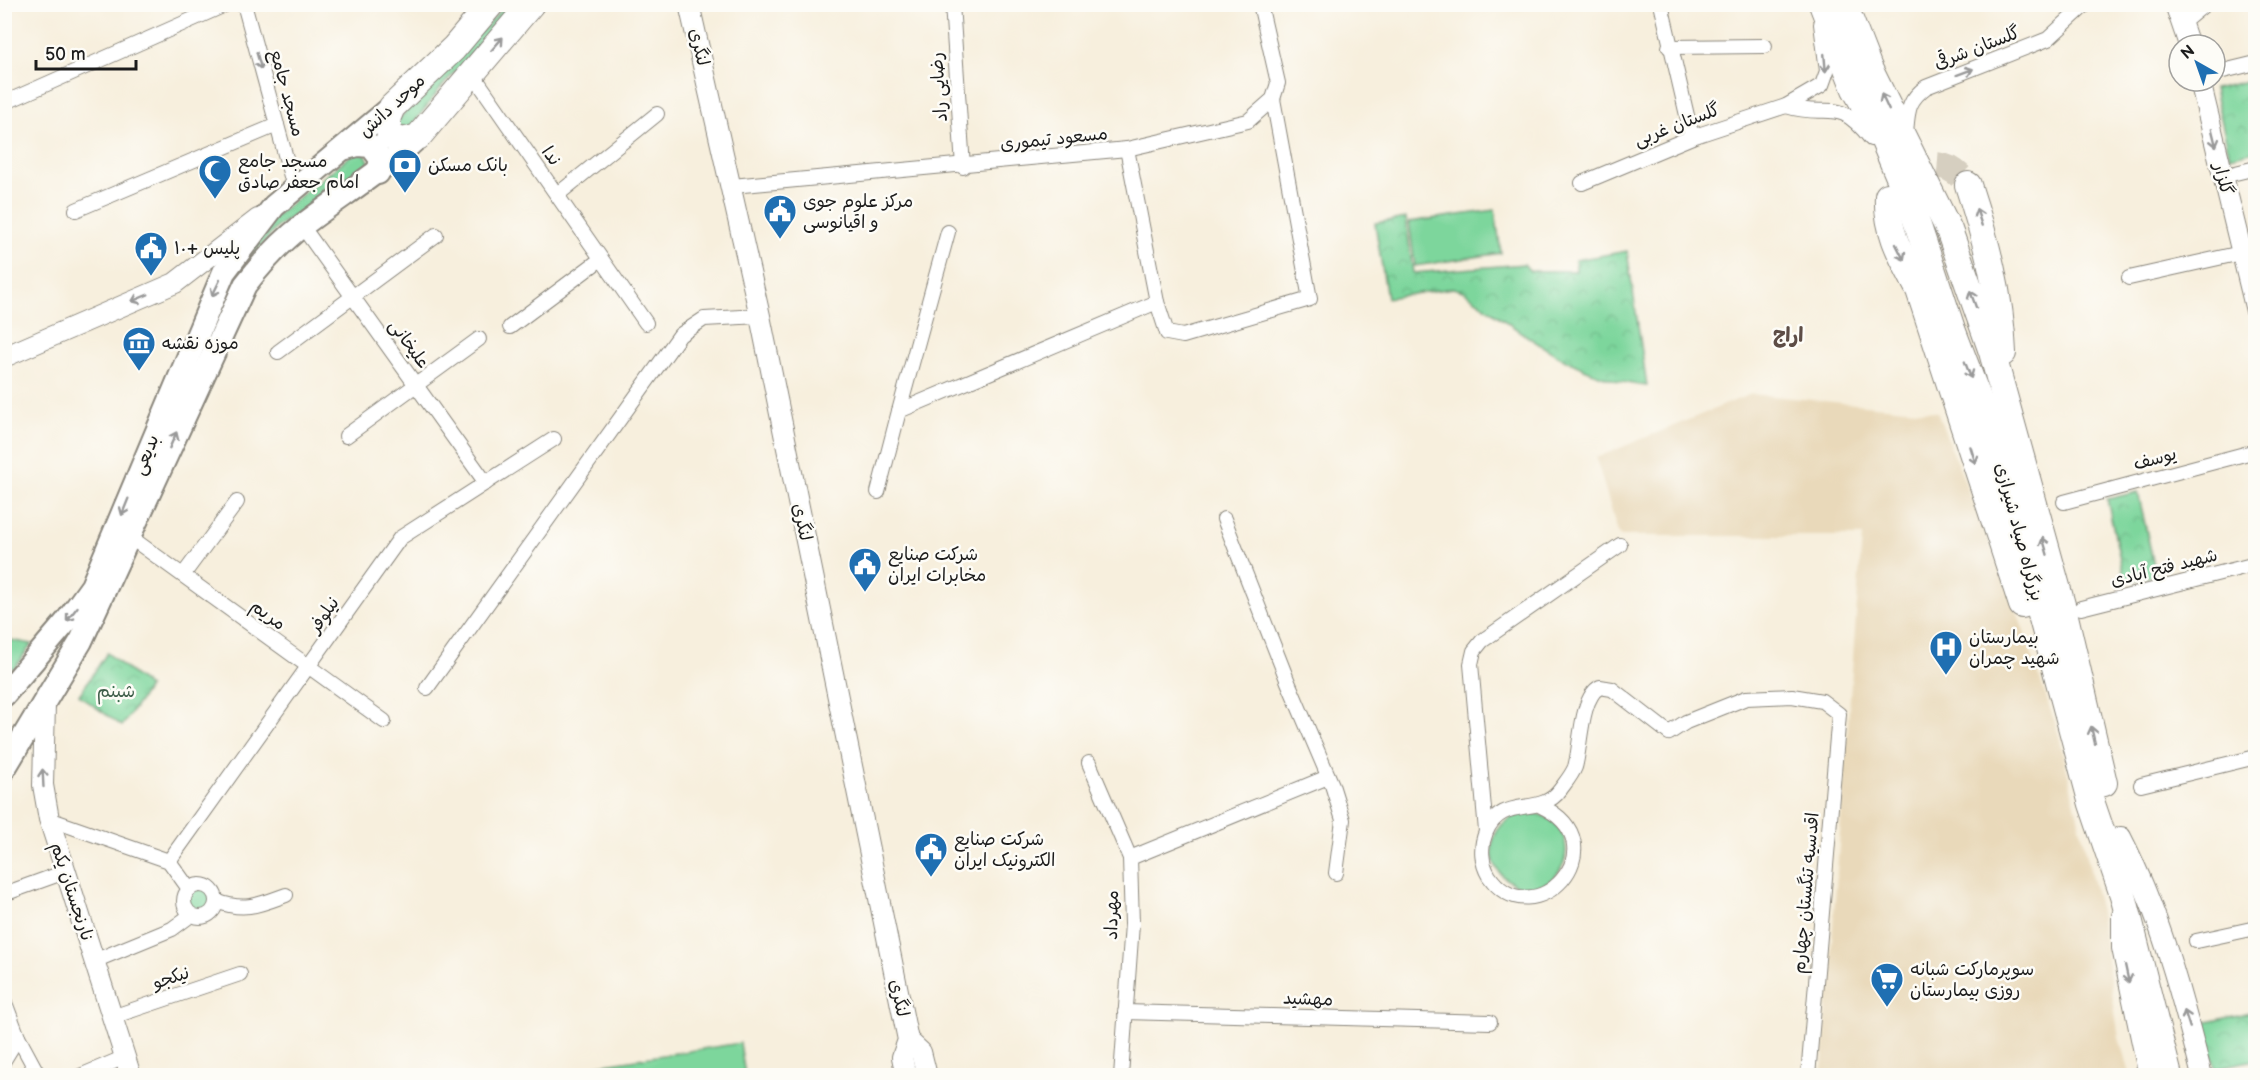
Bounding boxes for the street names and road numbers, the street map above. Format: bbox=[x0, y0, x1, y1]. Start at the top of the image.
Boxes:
street label: گلستان شرقی bbox=[1930, 20, 2023, 74]
street label: لنگری bbox=[685, 26, 713, 68]
street label: مسجد جامع bbox=[263, 47, 309, 139]
street label: رضایی راد bbox=[926, 51, 952, 123]
street label: موحد دانش bbox=[354, 70, 430, 142]
street label: گلستان غربی bbox=[1631, 99, 1723, 151]
street label: مسعود تیموری bbox=[999, 123, 1109, 156]
street label: ندا bbox=[537, 142, 565, 170]
street label: گلزار bbox=[2208, 159, 2237, 197]
street label: علیخانی bbox=[384, 315, 434, 373]
street label: بدیعی bbox=[128, 432, 164, 478]
street label: یوسف bbox=[2131, 443, 2179, 475]
street label: بزرگراه صیاد شیرازی bbox=[1990, 461, 2048, 603]
street label: لنگری bbox=[788, 501, 816, 543]
street label: شهید فتح آبادی bbox=[2108, 545, 2220, 592]
street label: نیلوفر bbox=[303, 593, 345, 639]
street label: مریم bbox=[245, 595, 290, 637]
street label: اقدسیه تنگستان چهارم bbox=[1788, 811, 1827, 975]
street label: نارنجستان یکم bbox=[43, 840, 98, 945]
street label: مهرداد bbox=[1101, 890, 1123, 940]
street label: نیکجو bbox=[148, 962, 192, 994]
street label: لنگری bbox=[885, 977, 913, 1019]
street label: مهشید bbox=[1283, 988, 1333, 1010]

